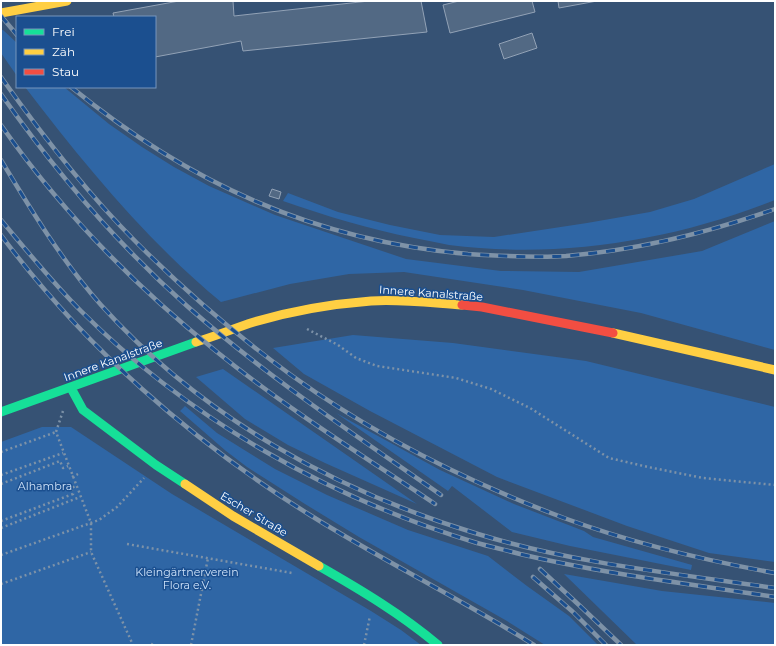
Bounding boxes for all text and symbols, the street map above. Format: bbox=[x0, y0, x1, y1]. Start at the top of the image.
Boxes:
legend bbox=[16, 16, 156, 88]
text: Frei bbox=[52, 24, 75, 39]
text: Zäh bbox=[52, 44, 75, 59]
text: Stau bbox=[52, 64, 79, 79]
street label: Innere Kanalstraße bbox=[379, 282, 484, 304]
street label: Innere Kanalstraße bbox=[62, 336, 165, 384]
park label: Alhambra bbox=[18, 479, 72, 493]
street label: Escher Straße bbox=[218, 488, 290, 540]
park label: Kleingärtnerverein Flora e.V. bbox=[135, 565, 239, 592]

